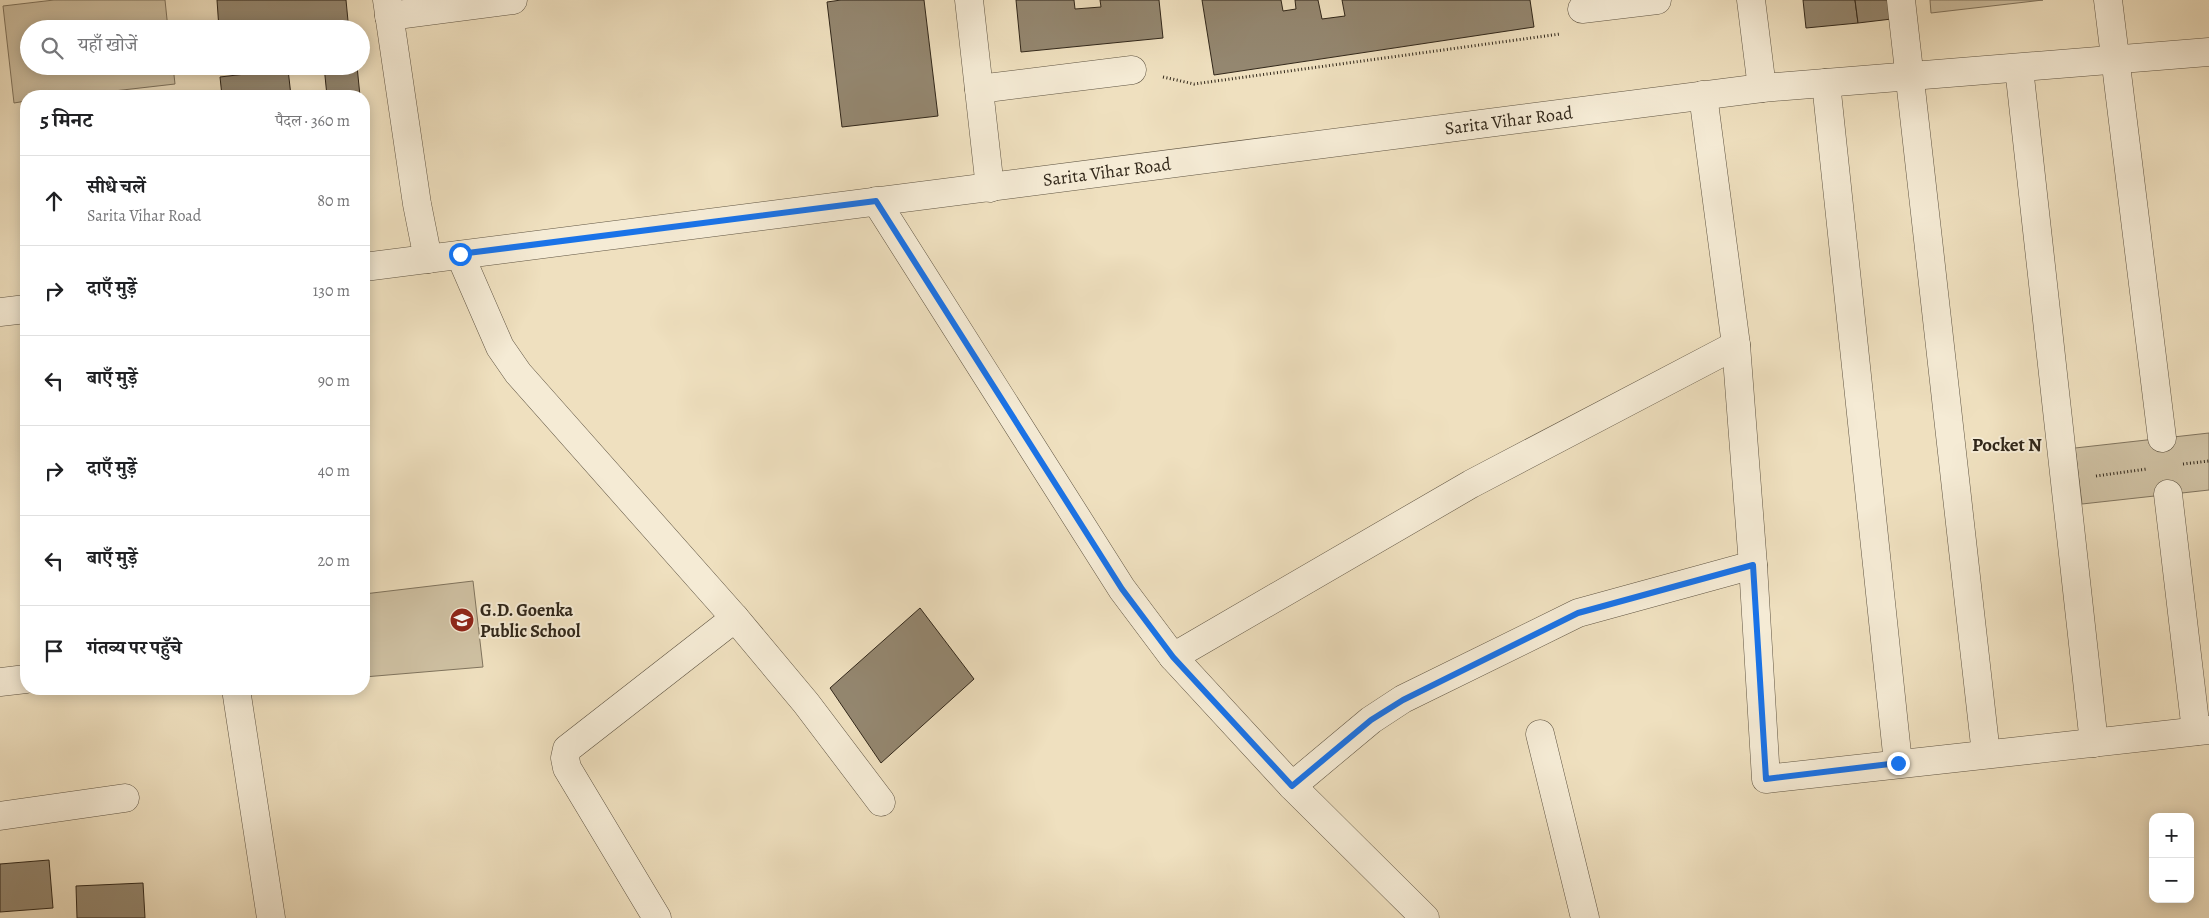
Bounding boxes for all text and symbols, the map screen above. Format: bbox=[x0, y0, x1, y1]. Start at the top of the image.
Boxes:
search box bbox=[20, 20, 370, 75]
text: यहाँ खोजें bbox=[78, 32, 137, 58]
icon: search bbox=[38, 34, 66, 62]
street label: Sarita Vihar Road bbox=[1443, 100, 1574, 141]
text: 5 मिनट bbox=[40, 106, 92, 134]
text: पैदल · 360 m bbox=[275, 110, 350, 132]
street label: Sarita Vihar Road bbox=[1042, 152, 1173, 192]
text: सीधे चलें bbox=[87, 174, 145, 200]
icon: ahead bbox=[40, 187, 68, 215]
text: 80 m bbox=[317, 190, 350, 212]
text: Sarita Vihar Road bbox=[87, 205, 201, 227]
route start bbox=[449, 243, 472, 266]
text: दाएँ मुड़ें bbox=[87, 275, 137, 301]
icon: right bbox=[40, 277, 68, 305]
text: 130 m bbox=[313, 280, 350, 302]
text: बाएँ मुड़ें bbox=[87, 365, 137, 391]
icon: left bbox=[40, 367, 68, 395]
text: 90 m bbox=[318, 370, 350, 392]
district label: Pocket N bbox=[1972, 432, 2042, 458]
text: दाएँ मुड़ें bbox=[87, 455, 137, 481]
icon: right bbox=[40, 457, 68, 485]
text: 40 m bbox=[318, 460, 350, 482]
text: बाएँ मुड़ें bbox=[87, 545, 137, 571]
icon: left bbox=[40, 547, 68, 575]
text: 20 m bbox=[317, 550, 350, 572]
place label: G.D. Goenka Public School bbox=[480, 598, 581, 643]
school or university icon: G.D. Goenka Public School bbox=[449, 607, 475, 633]
text: गंतव्य पर पहुँचे bbox=[87, 635, 182, 661]
icon: arrive bbox=[40, 637, 68, 665]
route end bbox=[1887, 752, 1910, 775]
map controls bbox=[2149, 813, 2194, 903]
button: + bbox=[2149, 813, 2194, 858]
button: − bbox=[2149, 858, 2194, 903]

